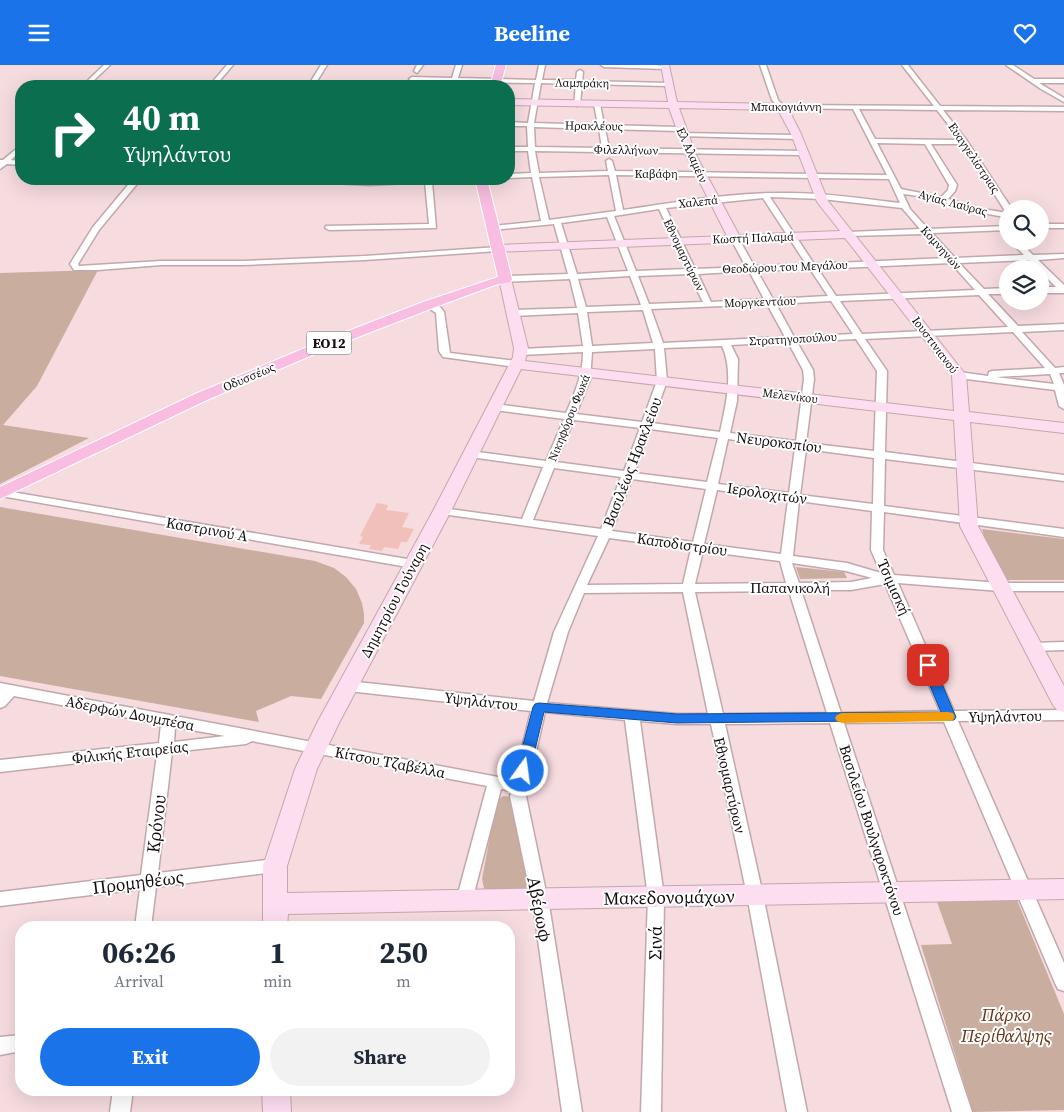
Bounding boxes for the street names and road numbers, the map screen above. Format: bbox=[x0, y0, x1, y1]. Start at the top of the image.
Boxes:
street label: Λαμπράκη bbox=[555, 75, 609, 91]
street label: Μπακογιάννη bbox=[750, 99, 822, 115]
street label: Ηρακλέους bbox=[565, 117, 624, 135]
street label: Ευαγγελίστριας bbox=[944, 120, 1004, 197]
street label: Ελ Αλαμέιν bbox=[673, 125, 711, 185]
street label: Φιλελλήνων bbox=[594, 141, 658, 159]
street label: Καβάφη bbox=[635, 166, 677, 182]
street label: Αγίας Λαύρας bbox=[917, 186, 990, 220]
street label: Χαλεπά bbox=[677, 192, 719, 212]
street label: Εθνομαρτύρων bbox=[660, 216, 708, 294]
street label: Κομνηνών bbox=[917, 223, 965, 274]
street label: Κωστή Παλαμά bbox=[712, 229, 794, 247]
street label: Θεοδώρου του Μεγάλου bbox=[722, 257, 848, 277]
street label: Μοργκεντάου bbox=[724, 293, 796, 311]
street label: Ιουστινιανού bbox=[908, 313, 962, 377]
street label: Στρατηγοπούλου bbox=[749, 329, 837, 349]
road number: ΕΟ12 bbox=[306, 331, 352, 355]
street label: Οδυσσέως bbox=[221, 359, 278, 395]
street label: Νικηφόρου Φωκά bbox=[544, 372, 594, 464]
street label: Μελενίκου bbox=[761, 385, 819, 407]
street label: Βασιλέως Ηρακλείου bbox=[598, 394, 666, 530]
street label: Νευροκοπίου bbox=[735, 426, 823, 458]
street label: Ιερολοχιτών bbox=[726, 477, 808, 509]
street label: Καστρινού Α bbox=[164, 511, 250, 547]
street label: Καποδιστρίου bbox=[636, 527, 729, 561]
street label: Δημητρίου Γούναρη bbox=[355, 539, 433, 661]
street label: Τσιμισκή bbox=[872, 556, 916, 618]
street label: Παπανικολή bbox=[750, 577, 830, 598]
street label: Υψηλάντου bbox=[443, 687, 519, 715]
street label: Αδερφών Δουμπέσα bbox=[64, 690, 197, 736]
street label: Υψηλάντου bbox=[968, 705, 1042, 727]
street label: Φιλικής Εταιρείας bbox=[71, 735, 189, 769]
street label: Εθνομαρτύρων bbox=[709, 735, 751, 835]
street label: Κίτσου Τζαβέλλα bbox=[333, 741, 448, 783]
street label: Βασιλείου Βουλγαροκτόνου bbox=[834, 742, 910, 918]
street label: Κρόνου bbox=[140, 793, 172, 855]
street label: Προμηθέως bbox=[91, 864, 185, 900]
street label: Αβέρωφ bbox=[521, 874, 559, 944]
street label: Μακεδονομάχων bbox=[603, 883, 735, 911]
street label: Σινά bbox=[642, 926, 668, 960]

